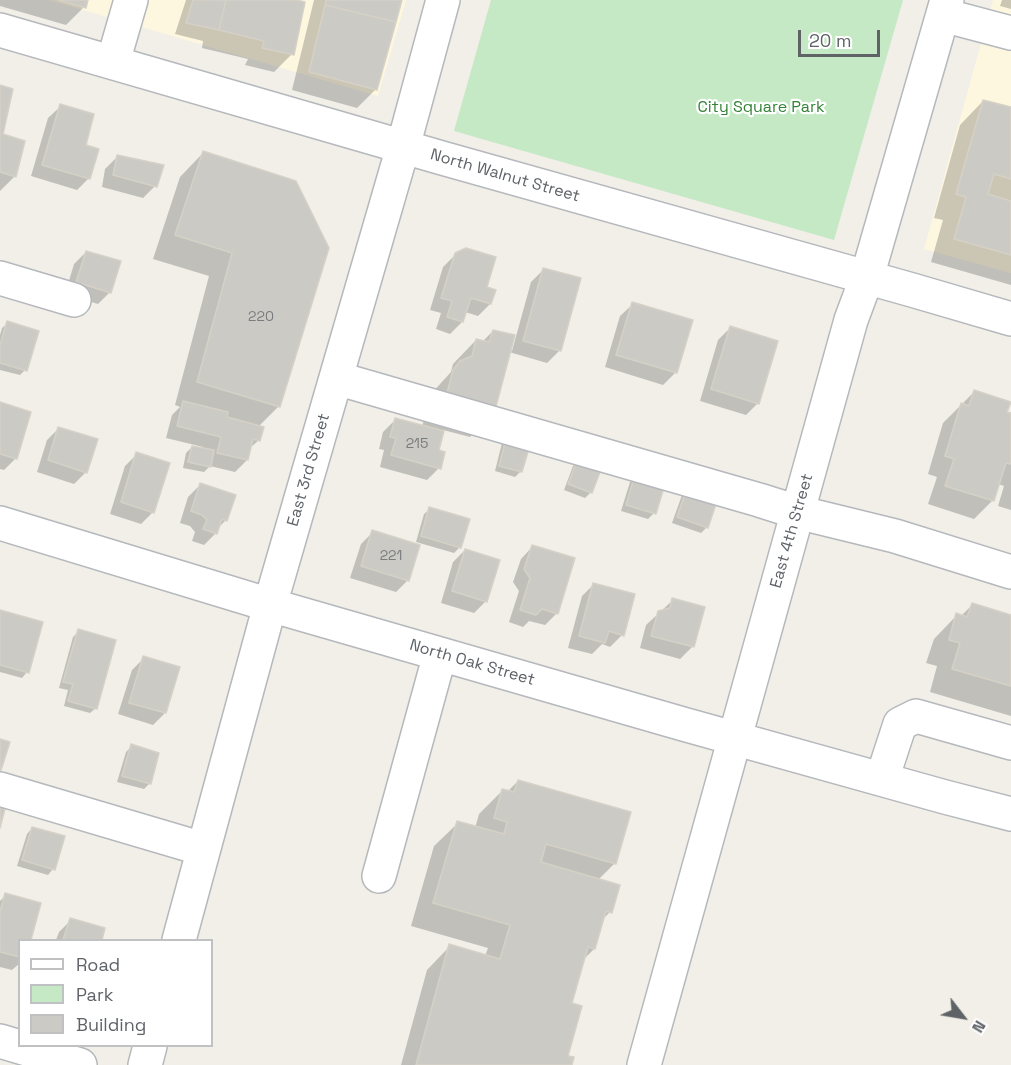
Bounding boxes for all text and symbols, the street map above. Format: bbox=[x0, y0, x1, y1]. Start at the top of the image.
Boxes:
scale bar bbox=[801, 18, 884, 56]
text: 20 m bbox=[809, 29, 852, 52]
park label: City Square Park bbox=[697, 98, 825, 118]
street label: North Walnut Street bbox=[428, 145, 582, 207]
house number: 220 bbox=[248, 309, 274, 325]
street label: East 3rd Street bbox=[284, 411, 334, 529]
house number: 215 bbox=[406, 436, 428, 452]
street label: East 4th Street bbox=[767, 472, 817, 590]
house number: 221 bbox=[380, 548, 402, 564]
street label: North Oak Street bbox=[407, 636, 537, 690]
legend bbox=[18, 939, 213, 1047]
text: Road bbox=[76, 953, 120, 976]
text: Park bbox=[76, 983, 113, 1006]
north arrow bbox=[933, 987, 993, 1047]
text: Building bbox=[76, 1013, 146, 1036]
text: N bbox=[967, 1017, 991, 1037]

